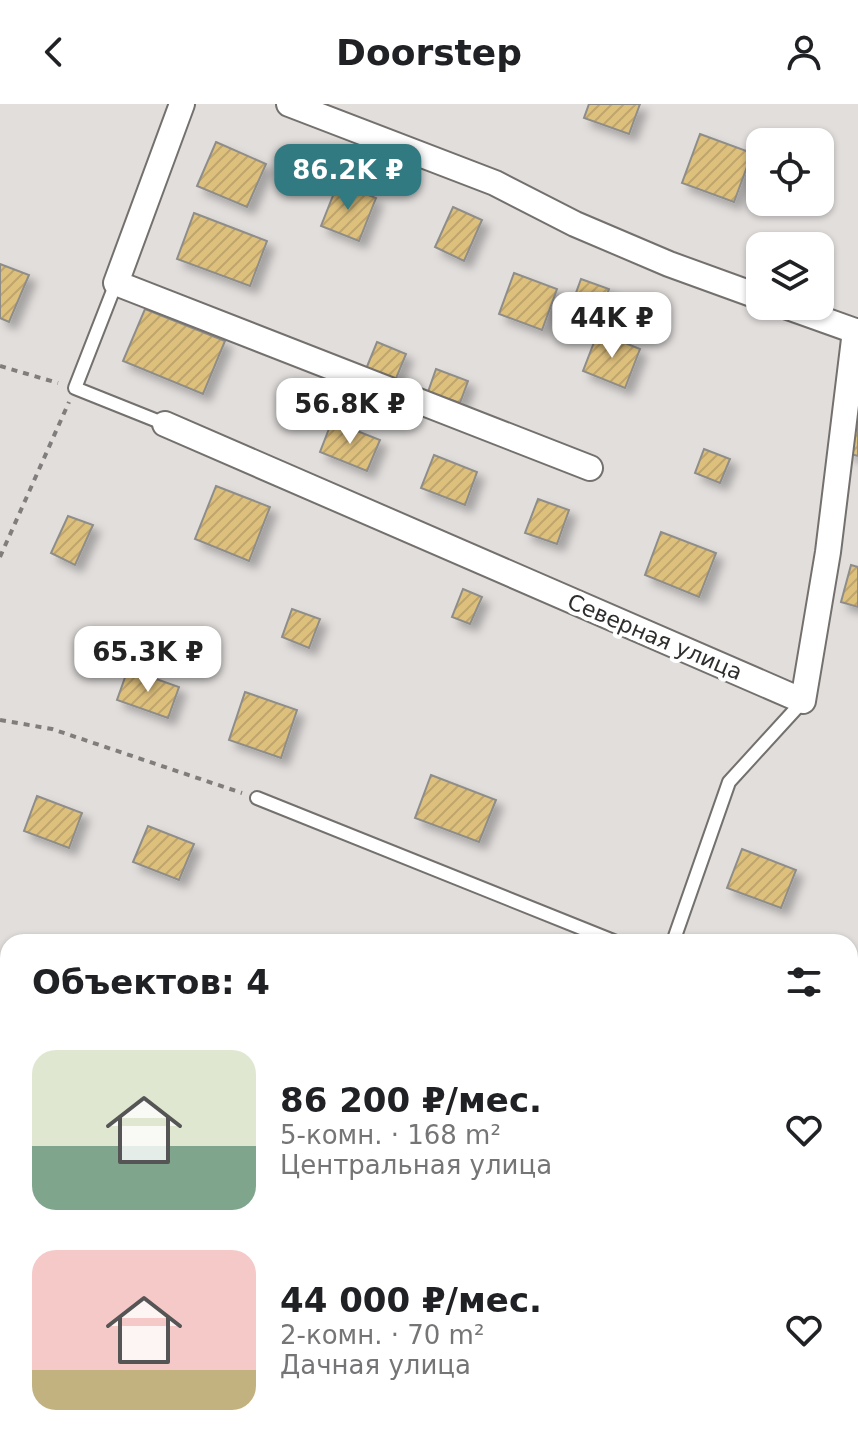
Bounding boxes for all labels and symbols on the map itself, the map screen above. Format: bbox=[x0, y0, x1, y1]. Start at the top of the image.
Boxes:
pin: 86.2K ₽ bbox=[274, 144, 422, 212]
pin: 44K ₽ bbox=[556, 292, 668, 360]
pin: 56.8K ₽ bbox=[276, 378, 424, 446]
street label: Северная улица bbox=[564, 589, 746, 685]
pin: 65.3K ₽ bbox=[74, 626, 222, 694]

